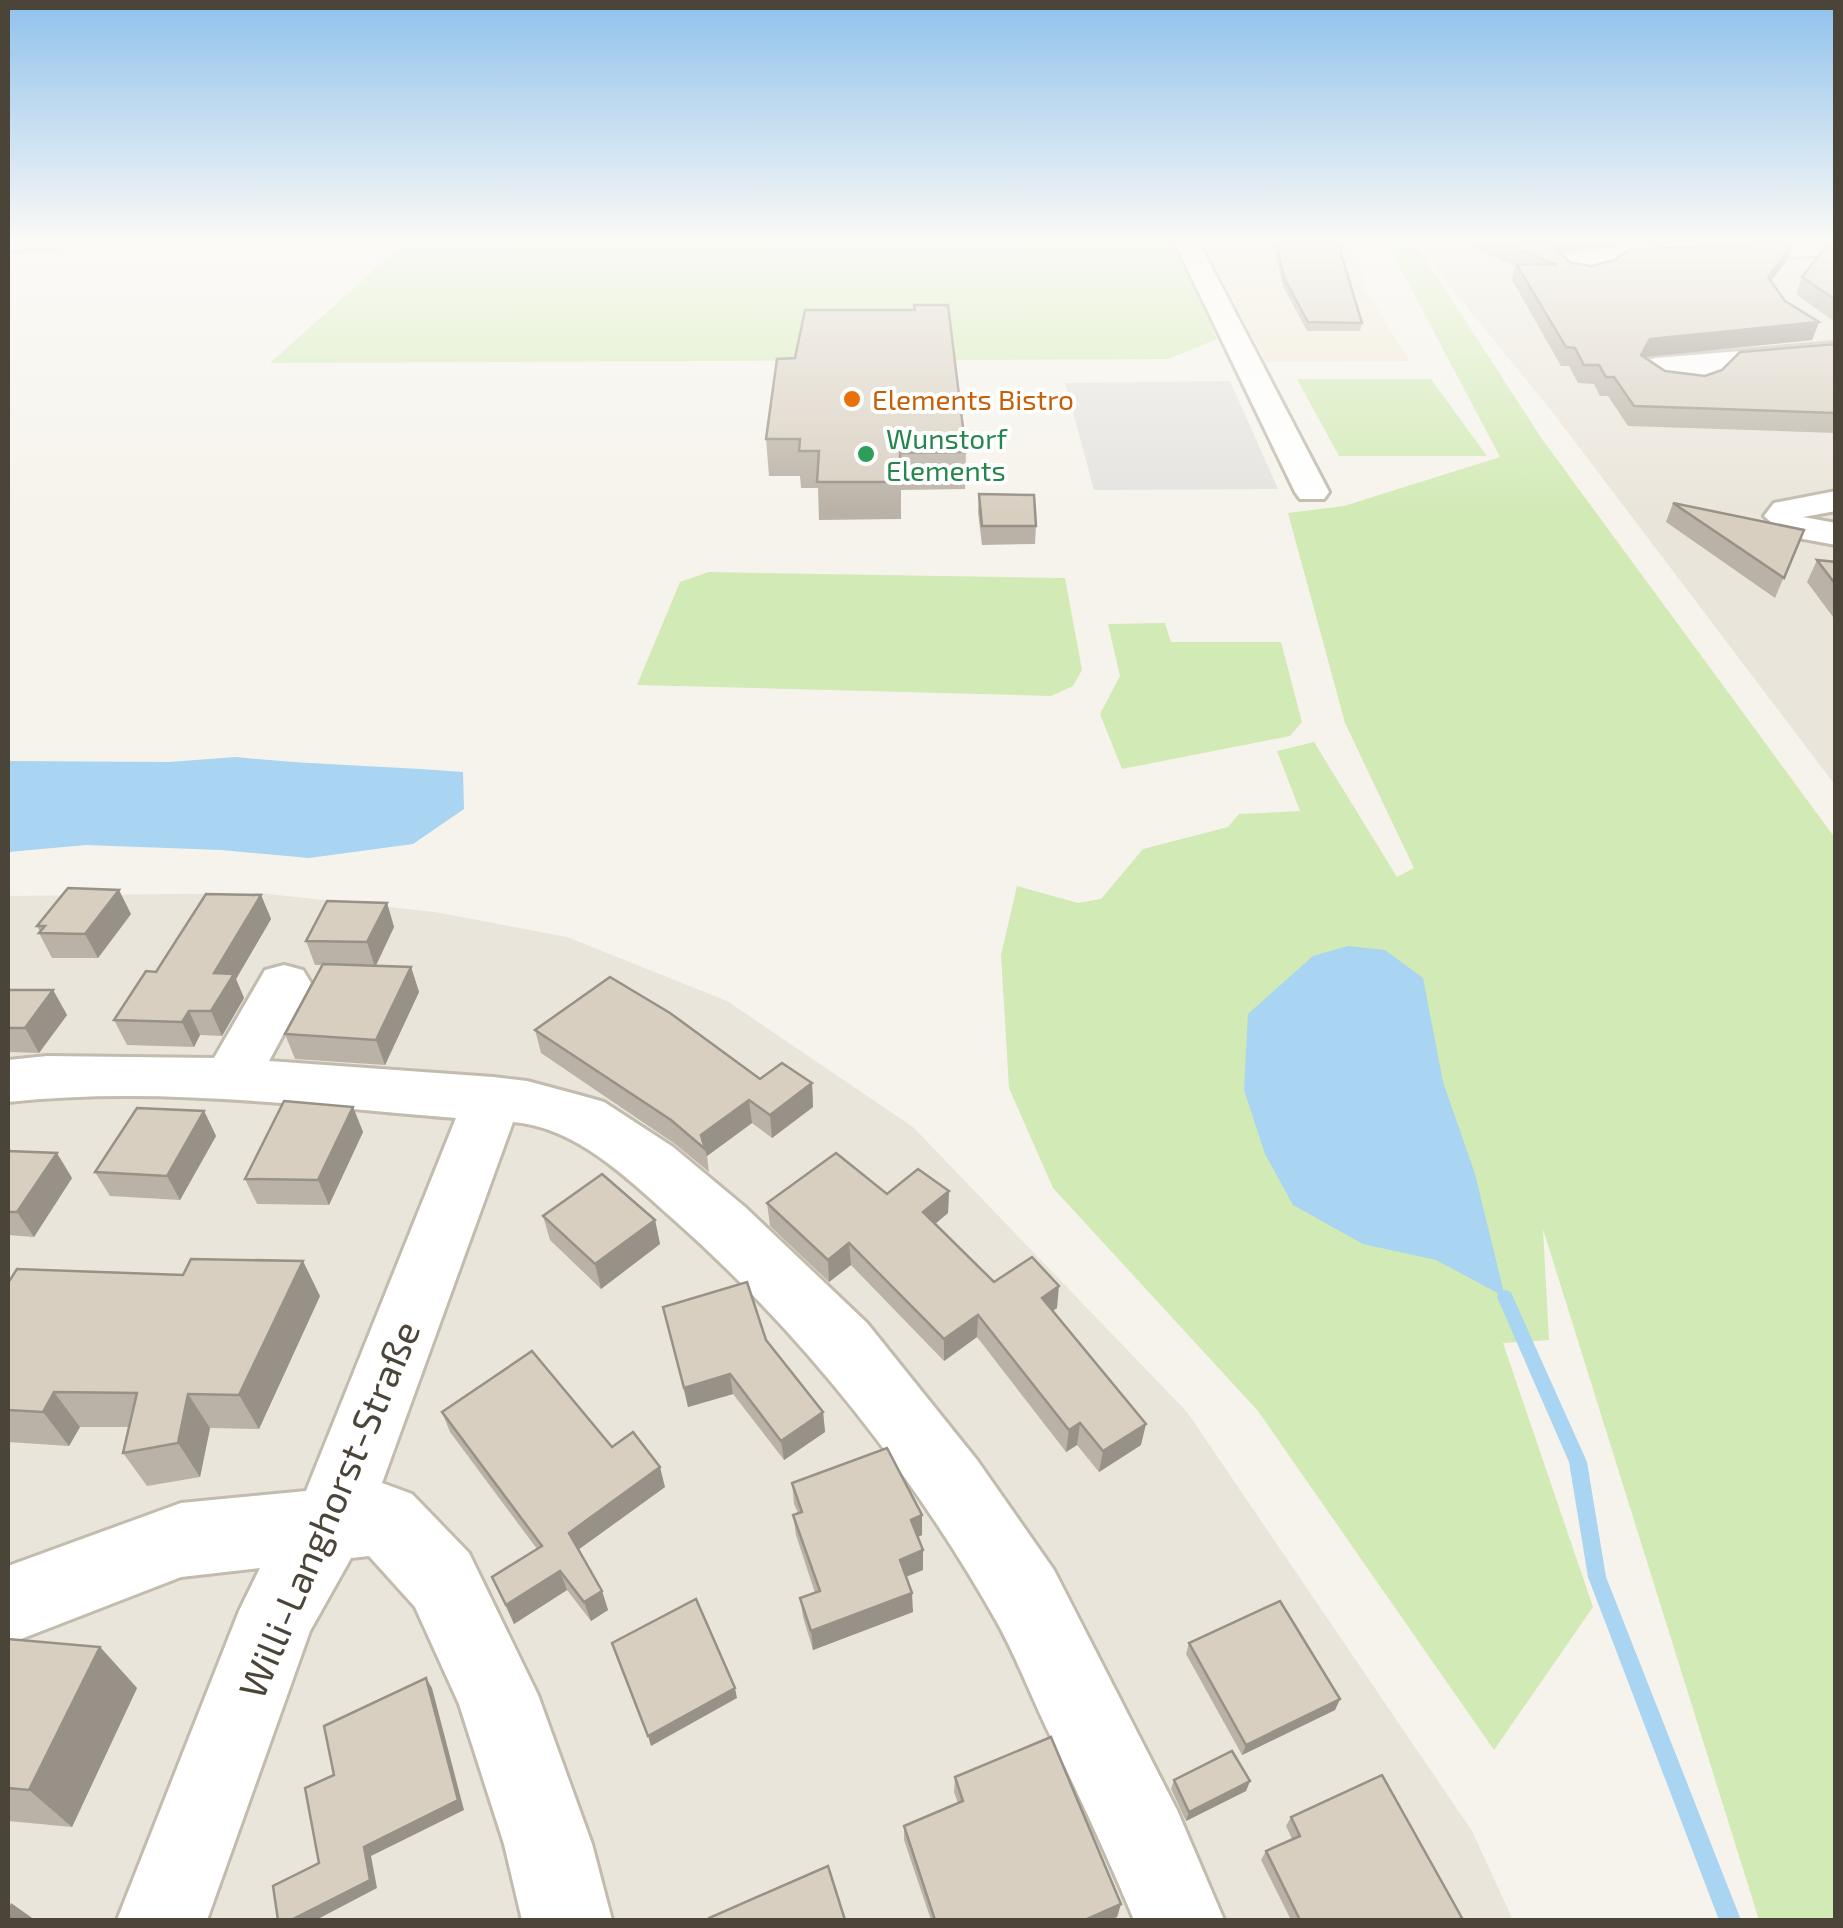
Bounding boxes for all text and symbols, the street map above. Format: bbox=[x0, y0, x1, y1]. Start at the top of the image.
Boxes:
place label: Elements Bistro bbox=[872, 382, 1074, 416]
marker: Elements Bistro bbox=[841, 388, 863, 410]
place label: Wunstorf Elements bbox=[886, 421, 1008, 487]
marker: Wunstorf Elements bbox=[855, 443, 877, 465]
street label: Willi-Langhorst-Straße bbox=[228, 1314, 428, 1704]

